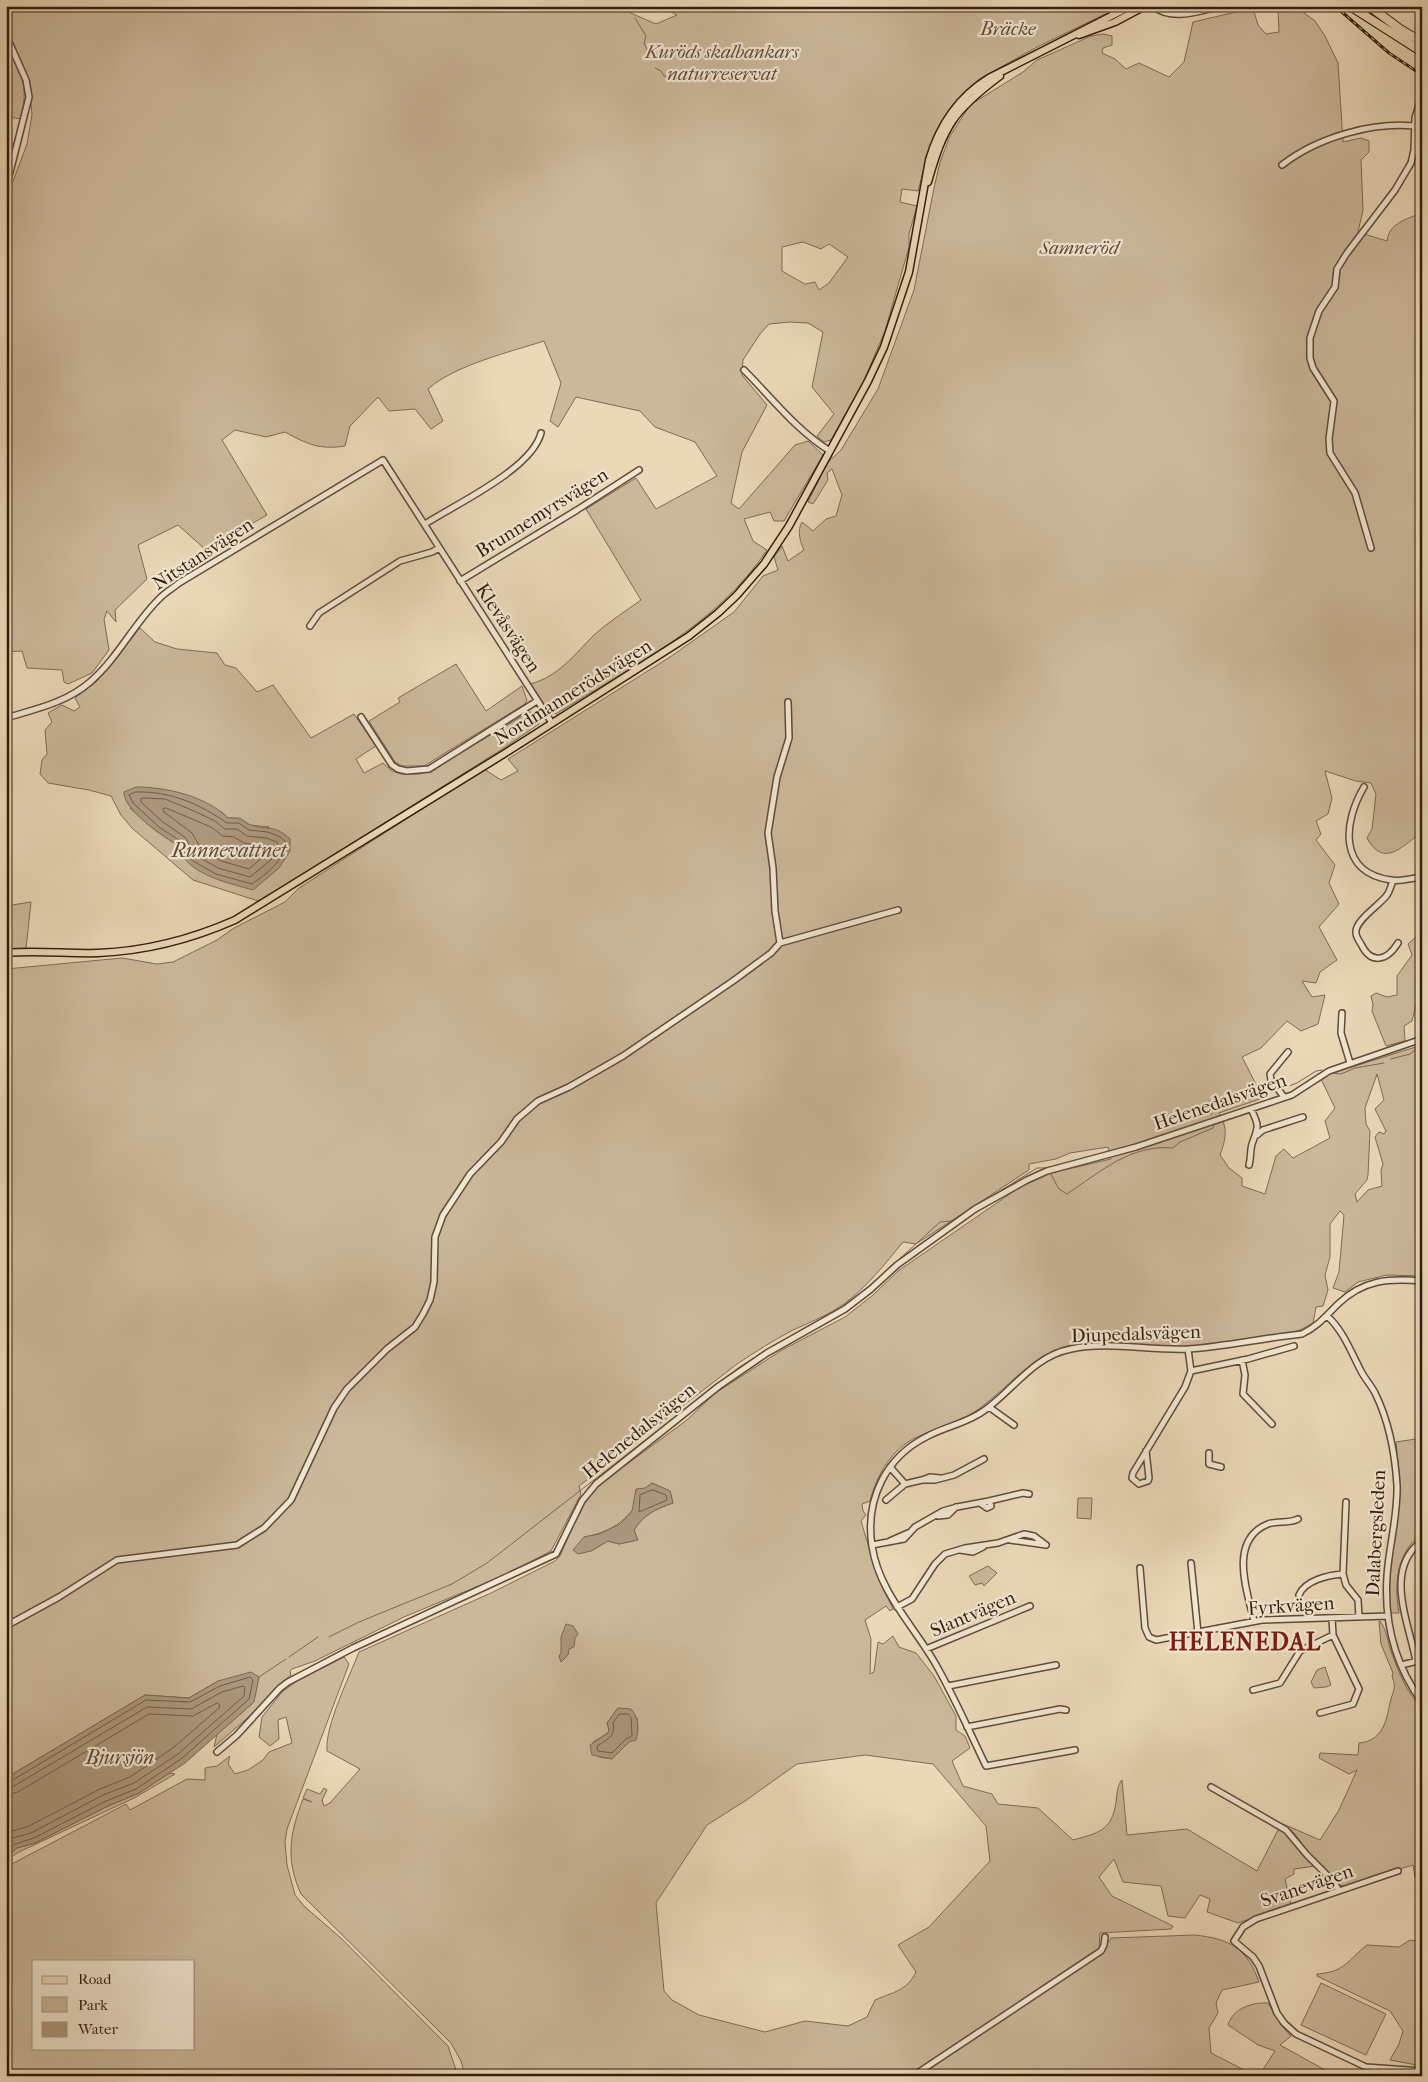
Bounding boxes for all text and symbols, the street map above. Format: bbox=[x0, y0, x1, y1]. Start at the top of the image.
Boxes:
park label: Bräcke bbox=[979, 18, 1037, 40]
park label: Kuröds skalbankars naturreservat bbox=[643, 41, 800, 85]
park label: Samneröd bbox=[1038, 237, 1121, 259]
street label: Brunnemyrsvägen bbox=[472, 463, 612, 563]
street label: Nitstansvägen bbox=[148, 513, 258, 595]
street label: Klevåsvägen bbox=[471, 579, 545, 677]
street label: Nordmannerödsvägen bbox=[490, 635, 656, 749]
water label: Runnevattnet bbox=[170, 839, 288, 862]
street label: Helenedalsvägen bbox=[1151, 1069, 1289, 1135]
street label: Djupedalsvägen bbox=[1071, 1321, 1201, 1347]
street label: Helenedalsvägen bbox=[578, 1379, 700, 1483]
street label: Dalabergsleden bbox=[1362, 1469, 1390, 1597]
street label: Slantvägen bbox=[927, 1586, 1019, 1642]
street label: Fyrkvägen bbox=[1247, 1592, 1335, 1620]
district label: HELENEDAL bbox=[1169, 1628, 1321, 1656]
water label: Bjursjön bbox=[85, 1746, 154, 1769]
street label: Svanevägen bbox=[1258, 1860, 1356, 1912]
legend bbox=[32, 1960, 195, 2050]
text: Road bbox=[78, 1970, 112, 1988]
text: Park bbox=[78, 1996, 108, 2014]
text: Water bbox=[77, 2020, 118, 2038]

